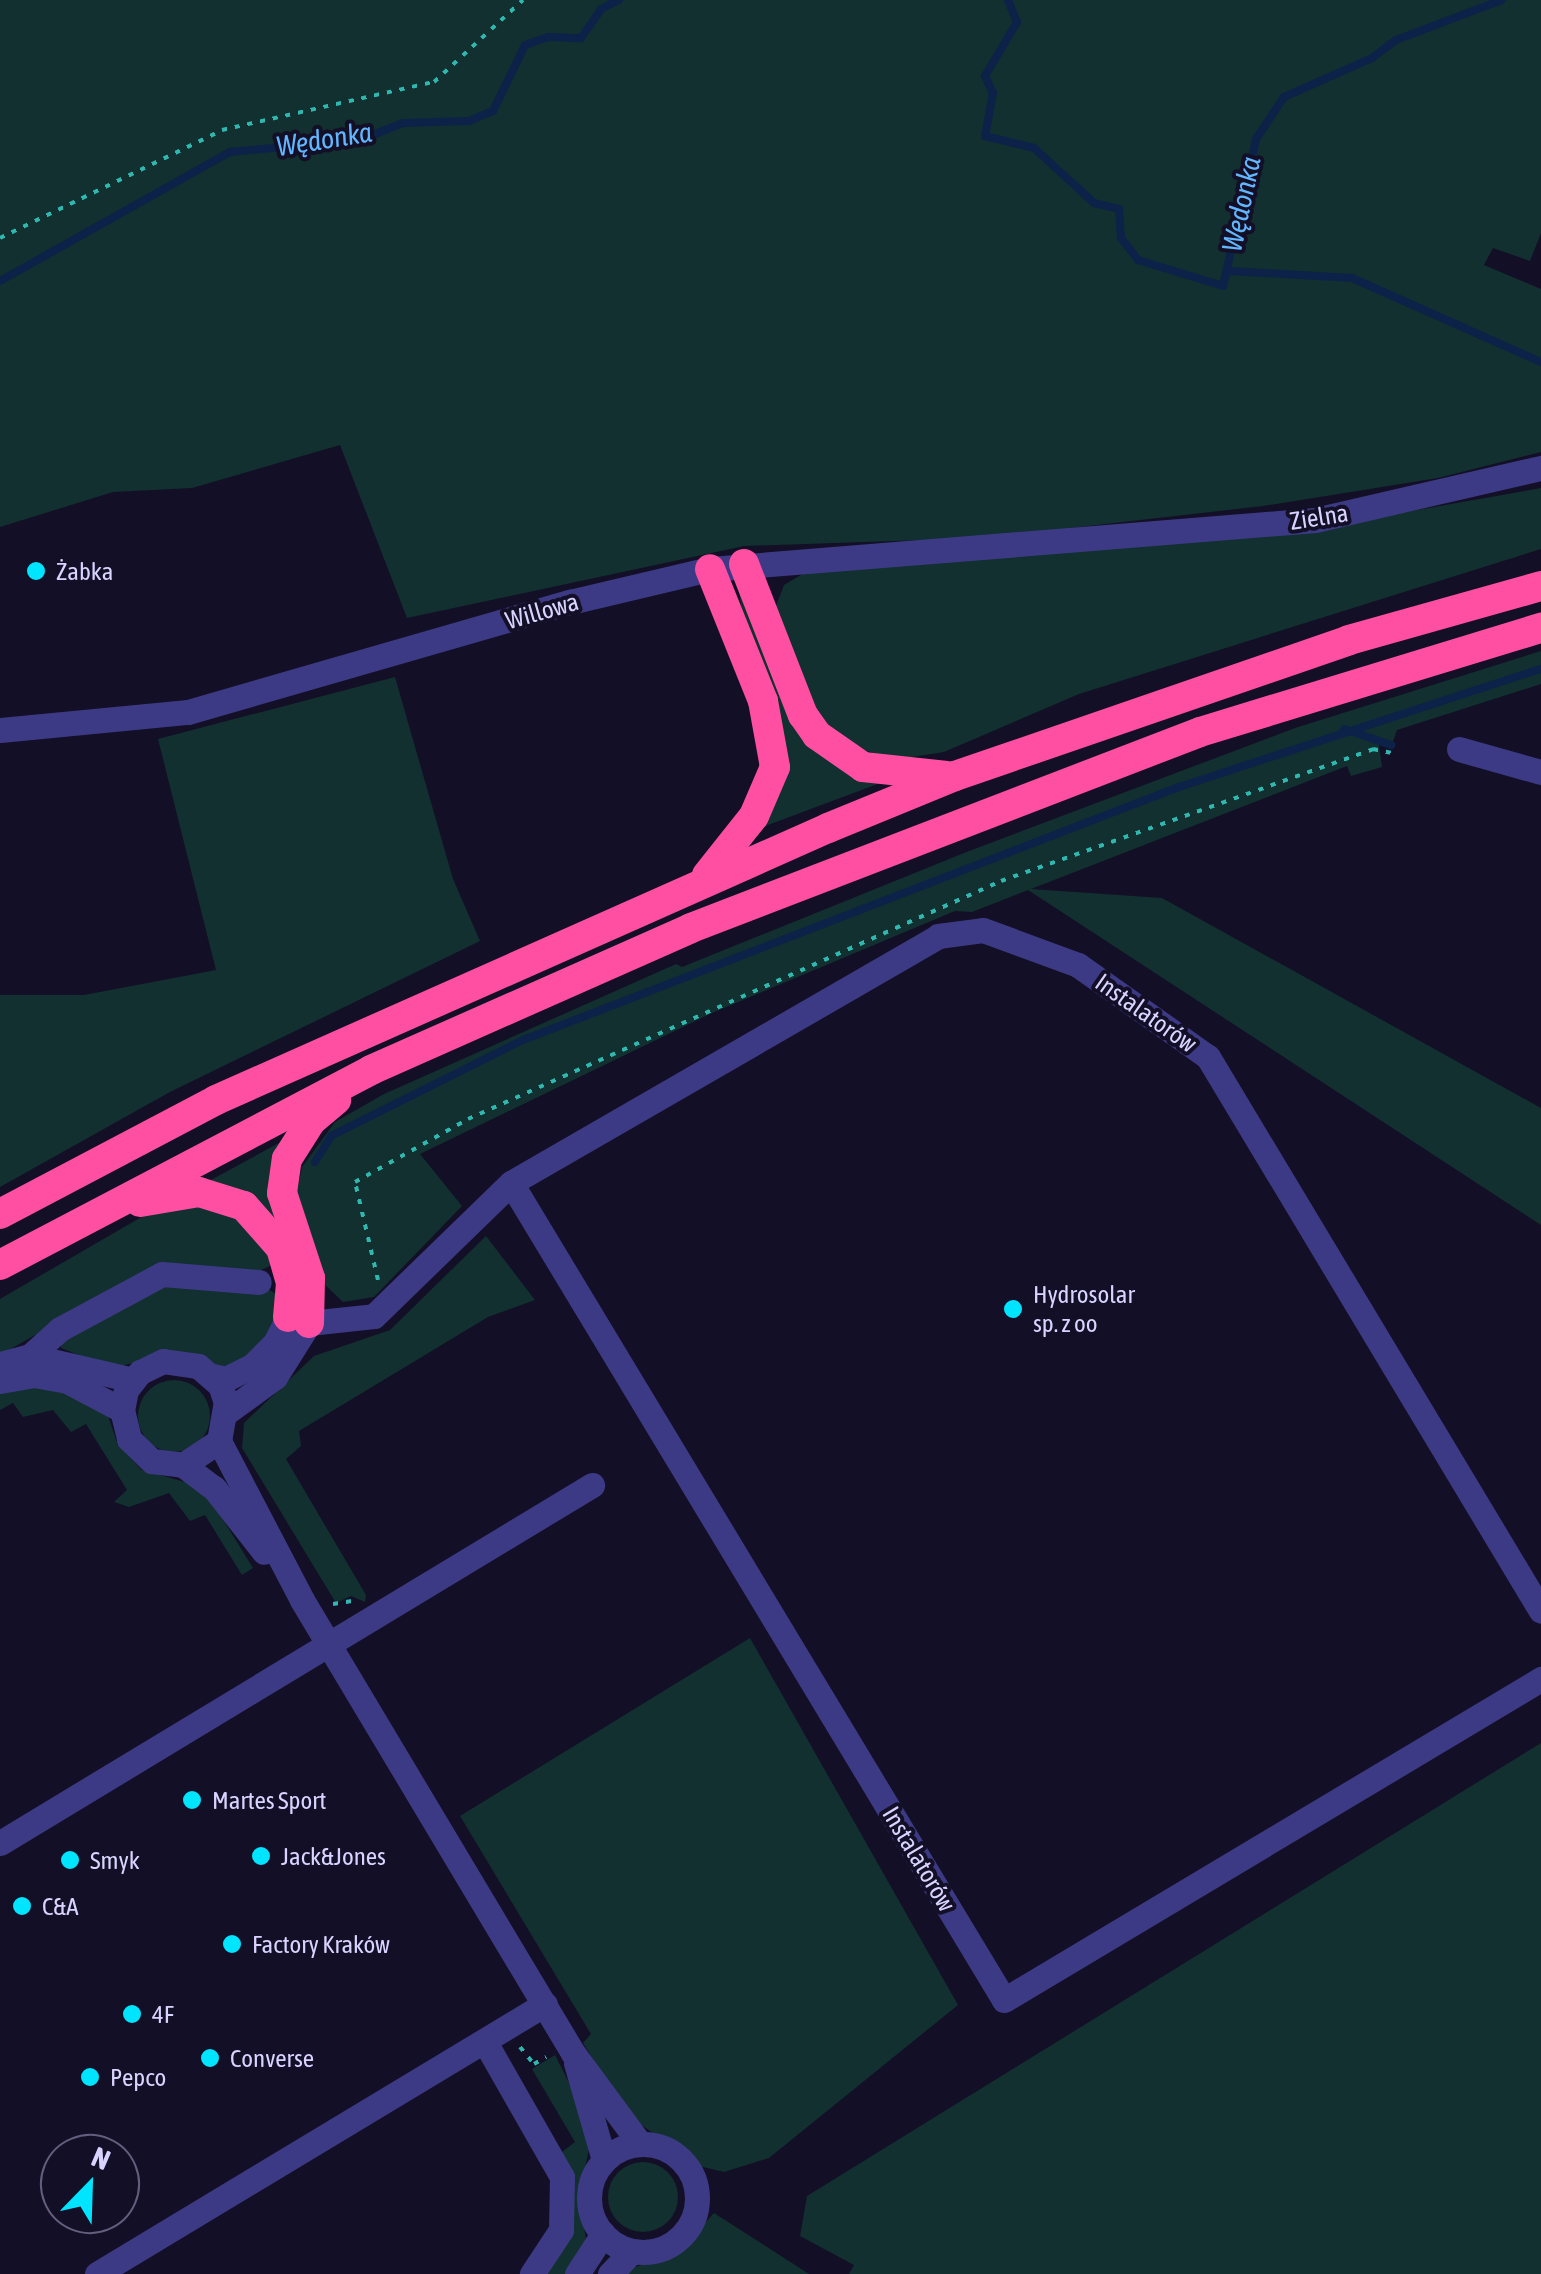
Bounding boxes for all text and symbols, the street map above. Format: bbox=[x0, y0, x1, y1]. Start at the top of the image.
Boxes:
water label: Wędonka bbox=[274, 115, 374, 163]
water label: Wędonka bbox=[1215, 153, 1267, 255]
street label: Zielna bbox=[1288, 498, 1350, 536]
place label: Żabka bbox=[56, 556, 113, 586]
marker: Żabka bbox=[25, 560, 47, 582]
street label: Willowa bbox=[502, 586, 582, 636]
street label: Instalatorów bbox=[1090, 967, 1202, 1059]
place label: Hydrosolar sp. z oo bbox=[1033, 1280, 1135, 1339]
marker: Hydrosolar sp. z oo bbox=[1002, 1298, 1024, 1320]
place label: Martes Sport bbox=[212, 1785, 326, 1815]
marker: Martes Sport bbox=[181, 1789, 203, 1811]
street label: Instalatorów bbox=[876, 1801, 962, 1917]
place label: Jack&Jones bbox=[281, 1841, 386, 1871]
place label: Smyk bbox=[90, 1845, 140, 1875]
marker: Jack&Jones bbox=[250, 1845, 272, 1867]
marker: Smyk bbox=[59, 1849, 81, 1871]
place label: C&A bbox=[42, 1891, 78, 1921]
marker: C&A bbox=[11, 1895, 33, 1917]
place label: Factory Kraków bbox=[252, 1929, 390, 1959]
marker: Factory Kraków bbox=[221, 1933, 243, 1955]
place label: 4F bbox=[152, 1999, 174, 2029]
marker: 4F bbox=[121, 2003, 143, 2025]
place label: Converse bbox=[230, 2043, 314, 2073]
marker: Converse bbox=[199, 2047, 221, 2069]
place label: Pepco bbox=[110, 2062, 166, 2092]
marker: Pepco bbox=[79, 2066, 101, 2088]
north arrow bbox=[40, 2134, 140, 2234]
text: N bbox=[87, 2140, 115, 2176]

